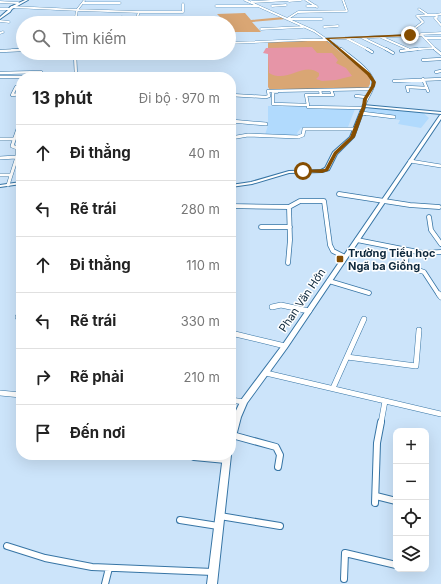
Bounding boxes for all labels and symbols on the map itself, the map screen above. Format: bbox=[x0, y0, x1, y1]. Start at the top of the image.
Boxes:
route end bbox=[401, 26, 419, 44]
route start bbox=[294, 162, 312, 180]
place label: Trường Tiểu học Ngã ba Giồng bbox=[348, 246, 436, 273]
marker: Trường Tiểu học Ngã ba Giồng bbox=[335, 254, 345, 264]
street label: Phan Văn Hớn bbox=[276, 266, 328, 334]

